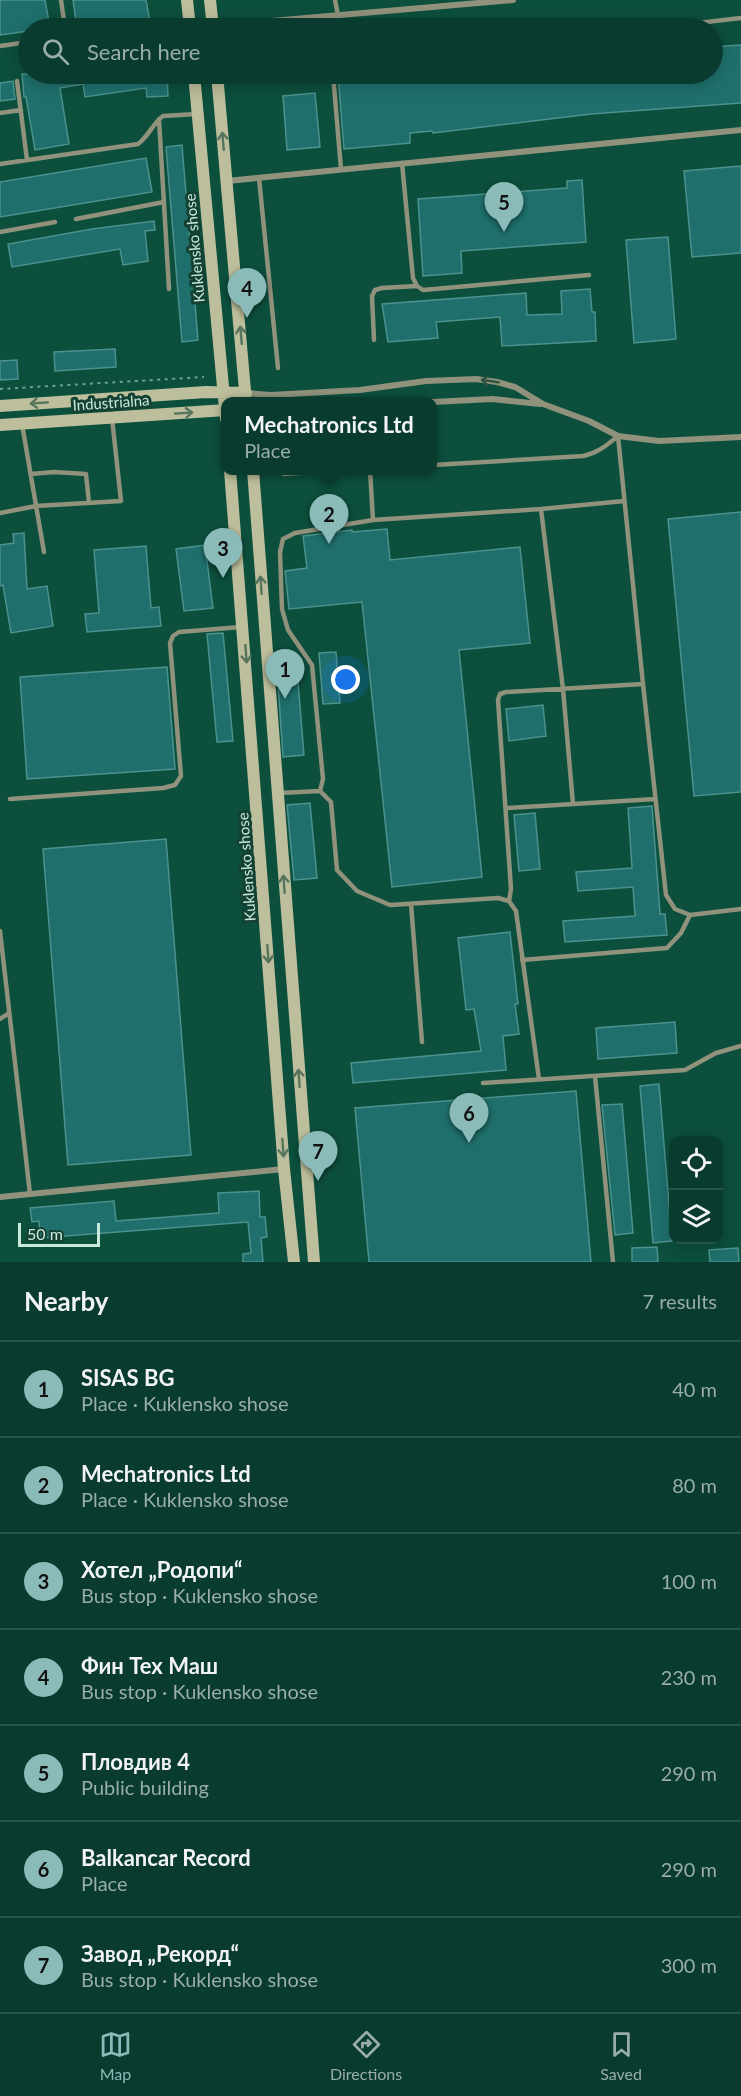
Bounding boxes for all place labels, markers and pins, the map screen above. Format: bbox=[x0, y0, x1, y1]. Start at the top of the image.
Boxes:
pin: 5 bbox=[484, 182, 524, 232]
pin: 4 bbox=[228, 268, 266, 318]
pin: 2 bbox=[310, 494, 348, 544]
pin: 3 bbox=[204, 528, 242, 578]
pin: 1 bbox=[266, 650, 304, 699]
pin: 6 bbox=[450, 1094, 488, 1143]
pin: 7 bbox=[298, 1132, 338, 1181]

